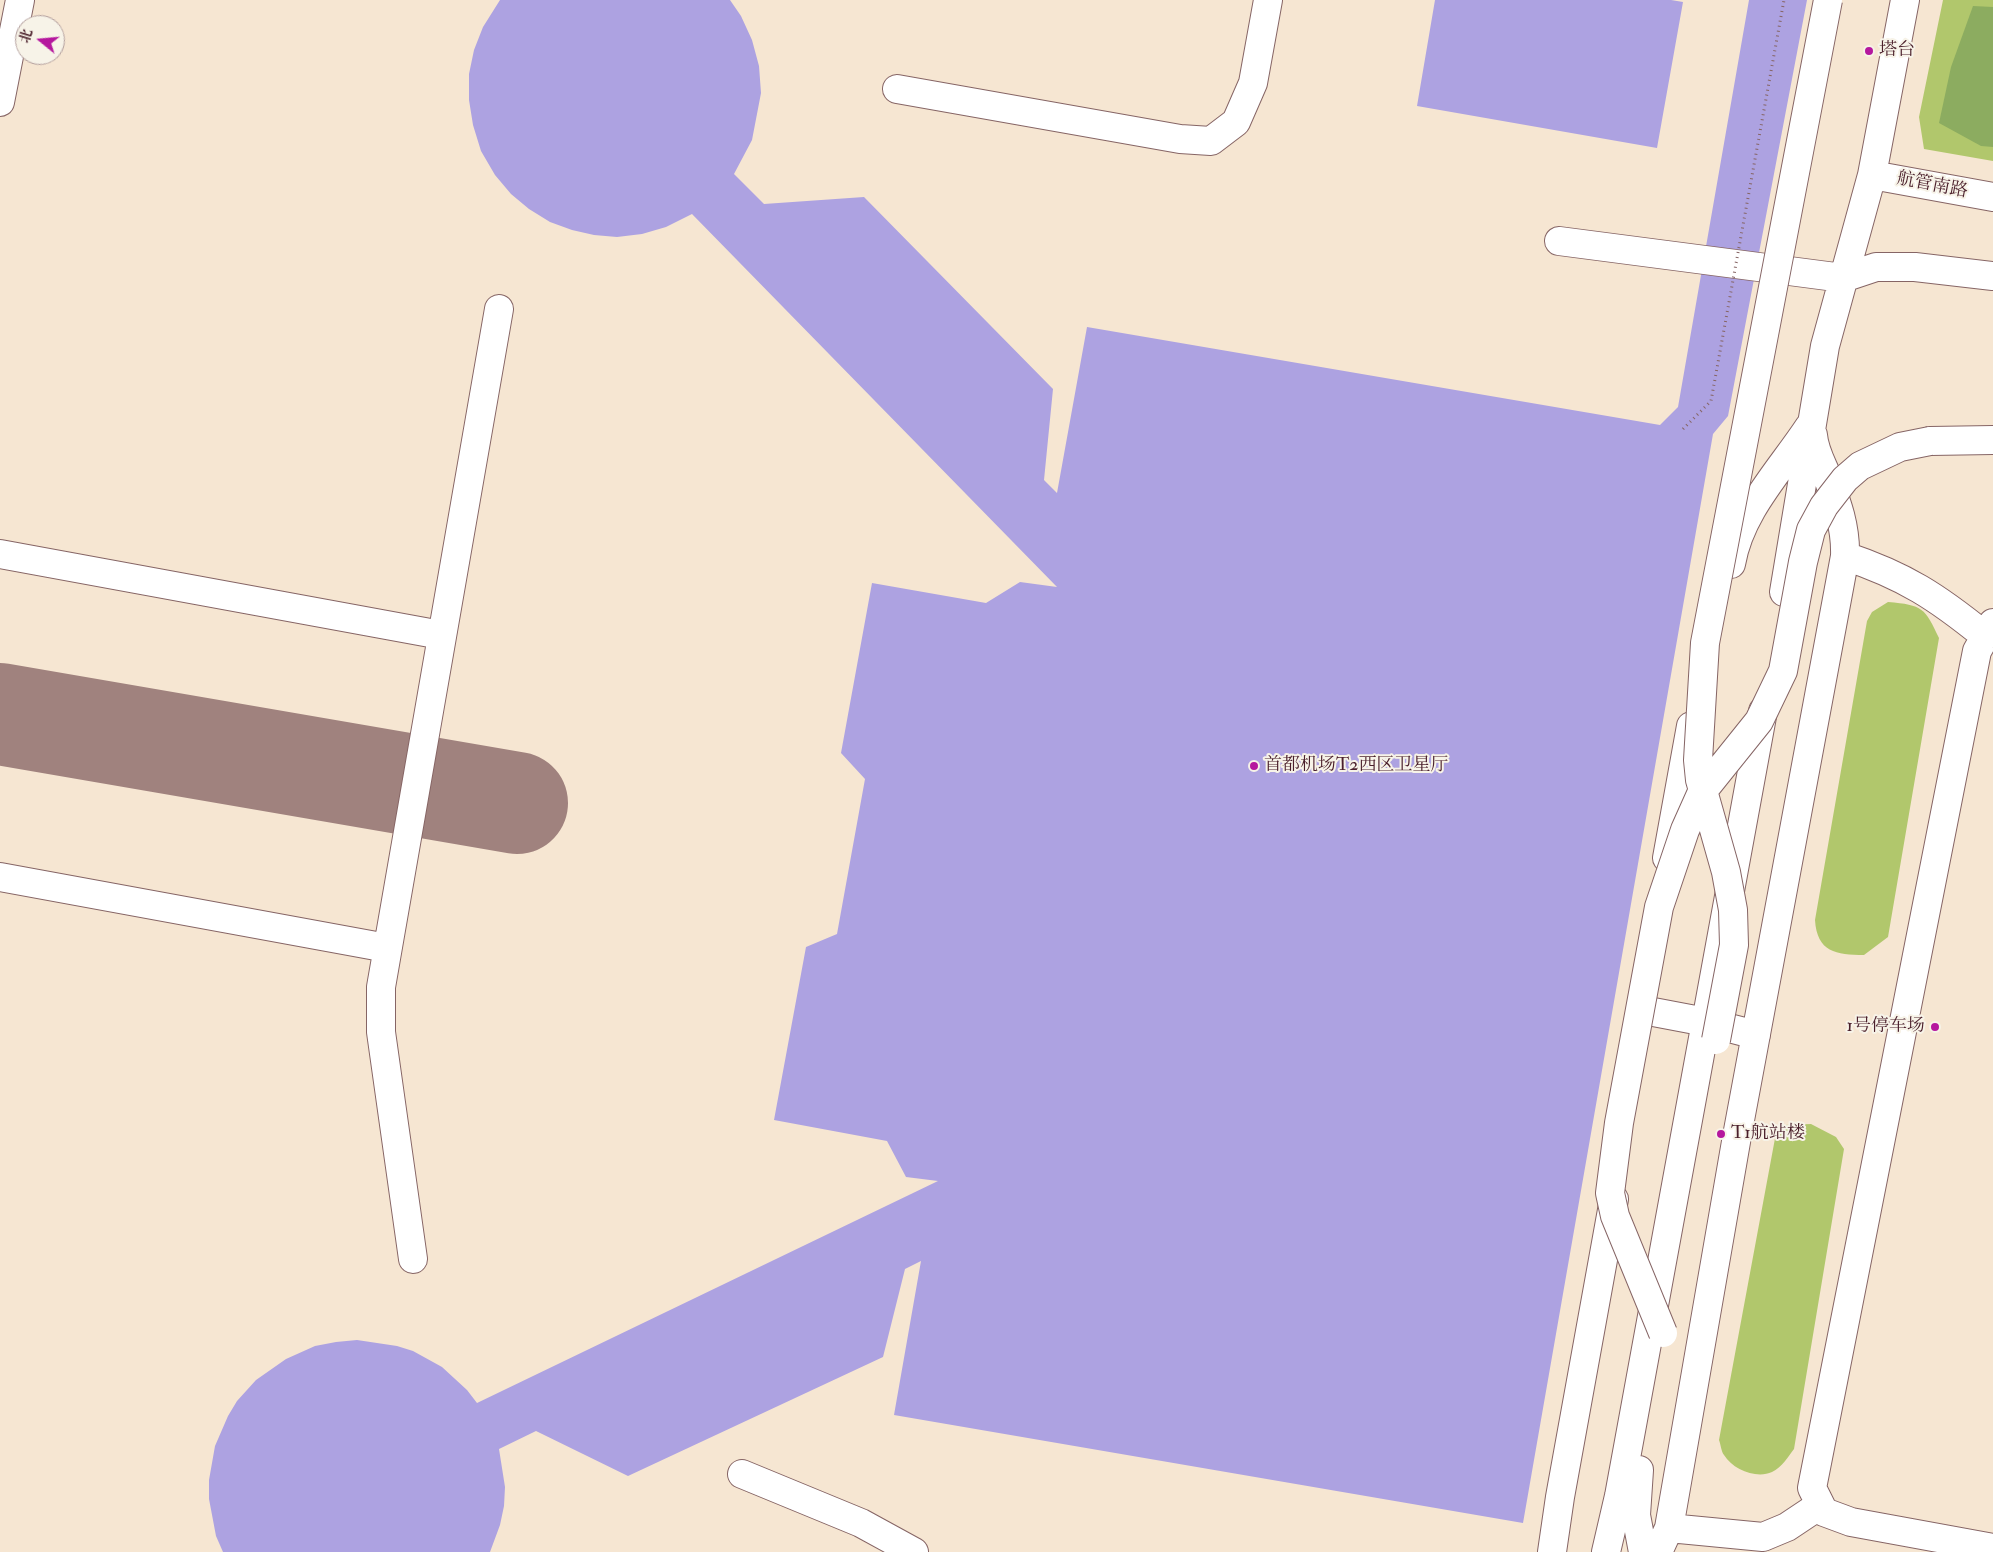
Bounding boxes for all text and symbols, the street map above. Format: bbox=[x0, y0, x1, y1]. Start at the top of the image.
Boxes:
north arrow bbox=[15, 15, 65, 65]
text: 北 bbox=[16, 27, 36, 45]
place label: 塔台 bbox=[1879, 40, 1915, 62]
marker: 塔台 bbox=[1863, 45, 1875, 57]
street label: 航管南路 bbox=[1895, 169, 1969, 203]
place label: 首都机场T2西区卫星厅 bbox=[1264, 755, 1448, 777]
marker: 首都机场T2西区卫星厅 bbox=[1248, 760, 1260, 772]
place label: 1号停车场 bbox=[1847, 1016, 1925, 1038]
marker: 1号停车场 bbox=[1929, 1021, 1941, 1033]
place label: T1航站楼 bbox=[1731, 1123, 1805, 1145]
marker: T1航站楼 bbox=[1715, 1128, 1727, 1140]

